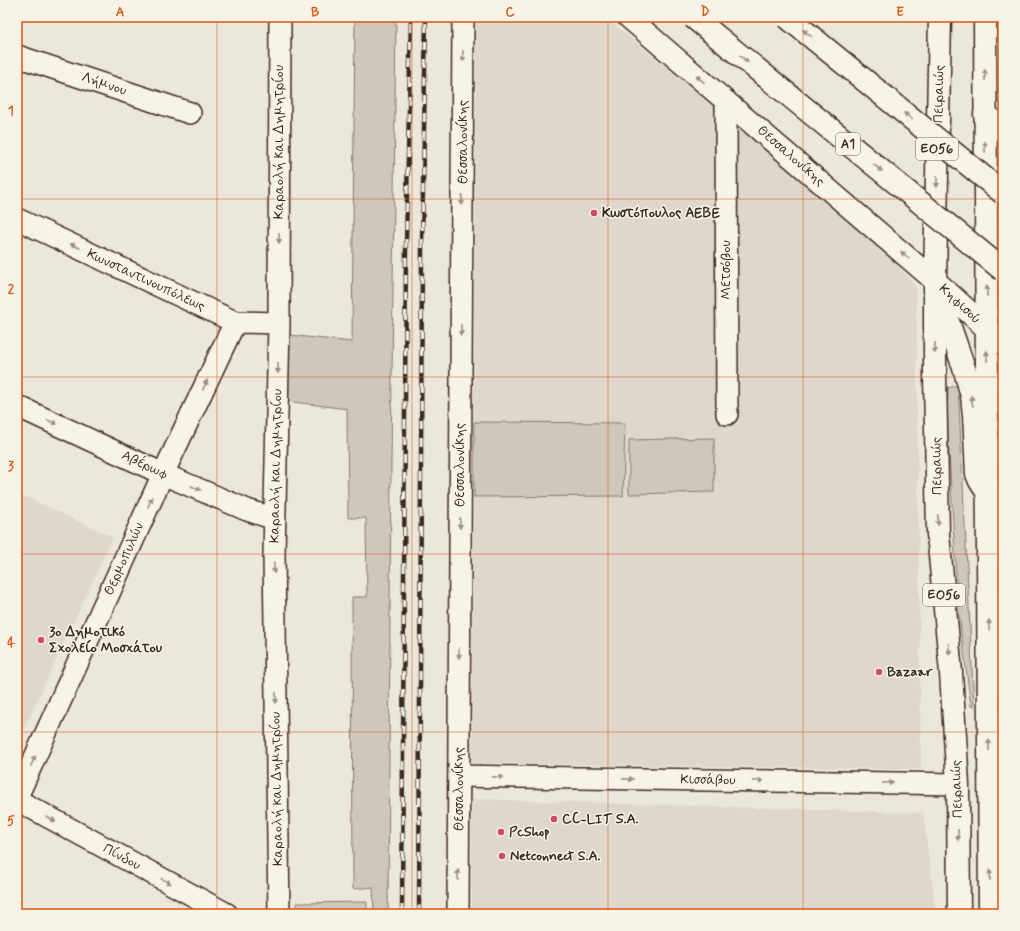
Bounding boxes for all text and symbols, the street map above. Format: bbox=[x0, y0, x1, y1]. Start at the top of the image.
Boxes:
text: A bbox=[116, 4, 124, 21]
text: B bbox=[311, 4, 320, 21]
text: C bbox=[505, 4, 515, 21]
text: D bbox=[701, 4, 710, 21]
text: E bbox=[896, 4, 904, 21]
one-way arrow bbox=[802, 29, 813, 38]
one-way arrow bbox=[460, 50, 466, 63]
one-way arrow bbox=[739, 55, 750, 64]
street label: Καραολή και Δημητρίου bbox=[270, 65, 288, 219]
street label: Πειραιώς bbox=[929, 65, 949, 123]
street label: Λήμνου bbox=[79, 68, 129, 100]
one-way arrow bbox=[982, 68, 988, 81]
one-way arrow bbox=[695, 74, 706, 83]
street label: Θεσσαλονίκης bbox=[454, 100, 472, 184]
text: 1 bbox=[8, 103, 14, 120]
one-way arrow bbox=[902, 111, 913, 120]
street label: Θεσσαλονίκης bbox=[753, 122, 829, 190]
road number: Α1 bbox=[836, 133, 860, 155]
road number: ΕΟ56 bbox=[916, 138, 958, 160]
one-way arrow bbox=[982, 140, 988, 153]
one-way arrow bbox=[872, 164, 883, 173]
one-way arrow bbox=[934, 176, 940, 189]
one-way arrow bbox=[459, 194, 465, 207]
place label: Κωστόπουλος ΑΕΒΕ bbox=[602, 204, 720, 222]
marker: Κωστόπουλος ΑΕΒΕ bbox=[589, 208, 599, 218]
one-way arrow bbox=[276, 232, 282, 245]
street label: Μετσόβου bbox=[717, 240, 735, 300]
one-way arrow bbox=[69, 243, 80, 249]
street label: Κωνσταντινουπόλεως bbox=[84, 245, 208, 315]
one-way arrow bbox=[900, 250, 911, 259]
street label: Κηφισού bbox=[935, 280, 985, 328]
text: 2 bbox=[8, 281, 15, 298]
one-way arrow bbox=[984, 284, 990, 297]
one-way arrow bbox=[458, 324, 464, 337]
one-way arrow bbox=[932, 342, 938, 355]
one-way arrow bbox=[984, 350, 991, 362]
one-way arrow bbox=[275, 362, 281, 375]
one-way arrow bbox=[202, 379, 208, 390]
street label: Καραολή και Δημητρίου bbox=[266, 389, 286, 543]
one-way arrow bbox=[969, 395, 975, 407]
one-way arrow bbox=[47, 419, 58, 425]
street label: Θεσσαλονίκης bbox=[451, 423, 469, 507]
street label: Πειραιώς bbox=[927, 437, 947, 495]
street label: Αβέρωφ bbox=[119, 445, 172, 484]
text: 3 bbox=[8, 458, 14, 475]
one-way arrow bbox=[190, 485, 202, 491]
one-way arrow bbox=[147, 497, 153, 508]
one-way arrow bbox=[935, 514, 941, 527]
one-way arrow bbox=[457, 517, 463, 530]
street label: Θερμοπυλών bbox=[100, 520, 148, 598]
one-way arrow bbox=[271, 562, 277, 575]
road number: ΕΟ56 bbox=[923, 584, 965, 606]
one-way arrow bbox=[986, 618, 992, 631]
place label: 3ο Δημοτικό Σχολείο Μοσχάτου bbox=[49, 623, 163, 657]
text: 4 bbox=[7, 635, 15, 652]
marker: 3ο Δημοτικό Σχολείο Μοσχάτου bbox=[36, 635, 46, 645]
one-way arrow bbox=[946, 643, 952, 655]
one-way arrow bbox=[456, 647, 462, 660]
place label: Bazaar bbox=[887, 663, 933, 681]
marker: Bazaar bbox=[874, 667, 884, 677]
one-way arrow bbox=[273, 692, 279, 705]
street label: Καραολή και Δημητρίου bbox=[267, 712, 287, 866]
one-way arrow bbox=[986, 739, 993, 751]
street label: Θεσσαλονίκης bbox=[450, 747, 468, 831]
one-way arrow bbox=[30, 756, 36, 767]
street label: Πειραιώς bbox=[947, 760, 967, 818]
street label: Κισσάβου bbox=[680, 771, 736, 789]
one-way arrow bbox=[492, 774, 505, 780]
one-way arrow bbox=[622, 776, 635, 782]
one-way arrow bbox=[752, 778, 765, 784]
one-way arrow bbox=[882, 780, 895, 786]
place label: CC-LIT S.A. bbox=[562, 810, 639, 828]
text: 5 bbox=[7, 813, 15, 830]
marker: CC-LIT S.A. bbox=[549, 814, 559, 824]
one-way arrow bbox=[45, 815, 57, 822]
place label: PcShop bbox=[509, 823, 550, 841]
marker: PcShop bbox=[496, 827, 506, 837]
one-way arrow bbox=[955, 829, 961, 842]
street label: Πίνδου bbox=[100, 840, 144, 874]
place label: Netconnect S.A. bbox=[510, 847, 601, 865]
marker: Netconnect S.A. bbox=[497, 851, 507, 861]
one-way arrow bbox=[455, 868, 461, 881]
one-way arrow bbox=[987, 868, 993, 881]
one-way arrow bbox=[160, 877, 171, 884]

